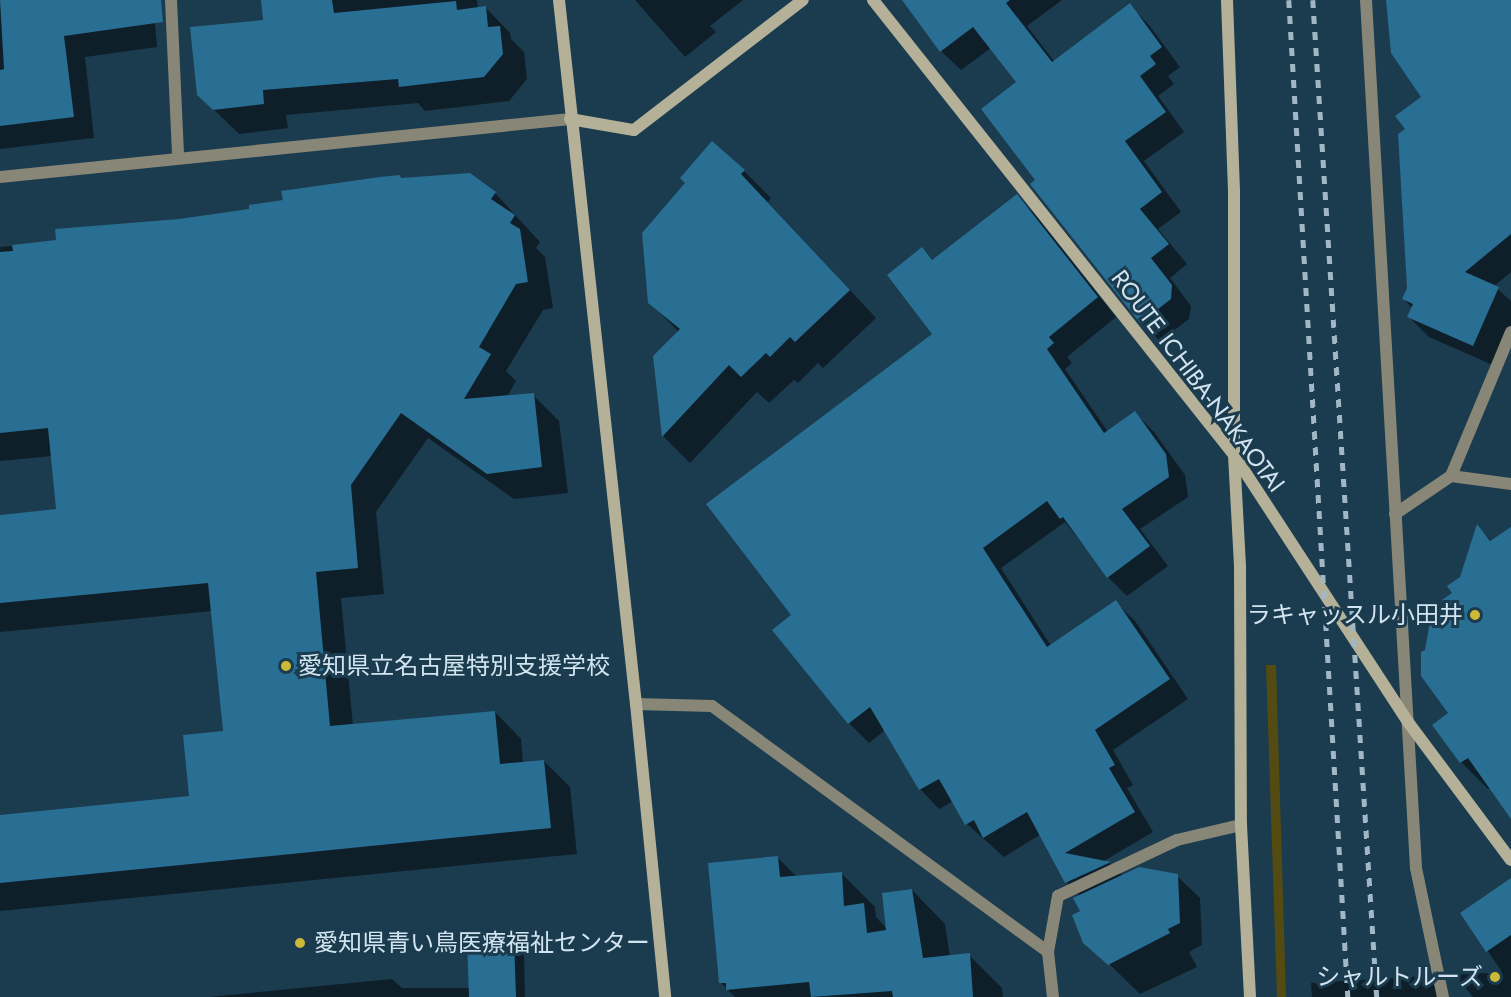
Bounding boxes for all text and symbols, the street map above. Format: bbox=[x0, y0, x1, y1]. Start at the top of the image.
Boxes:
street label: ROUTE ICHIBA-NAKAOTAI bbox=[1105, 264, 1291, 498]
place label: ラキャッスル小田井 bbox=[1247, 601, 1463, 629]
marker: ラキャッスル小田井 bbox=[1468, 608, 1482, 622]
place label: 愛知県立名古屋特別支援学校 bbox=[298, 652, 610, 680]
marker: 愛知県立名古屋特別支援学校 bbox=[279, 659, 293, 673]
place label: 愛知県青い鳥医療福祉センター bbox=[314, 929, 650, 957]
marker: 愛知県青い鳥医療福祉センター bbox=[291, 934, 309, 952]
place label: シャルトルーズ bbox=[1315, 963, 1483, 991]
marker: シャルトルーズ bbox=[1488, 970, 1502, 984]

